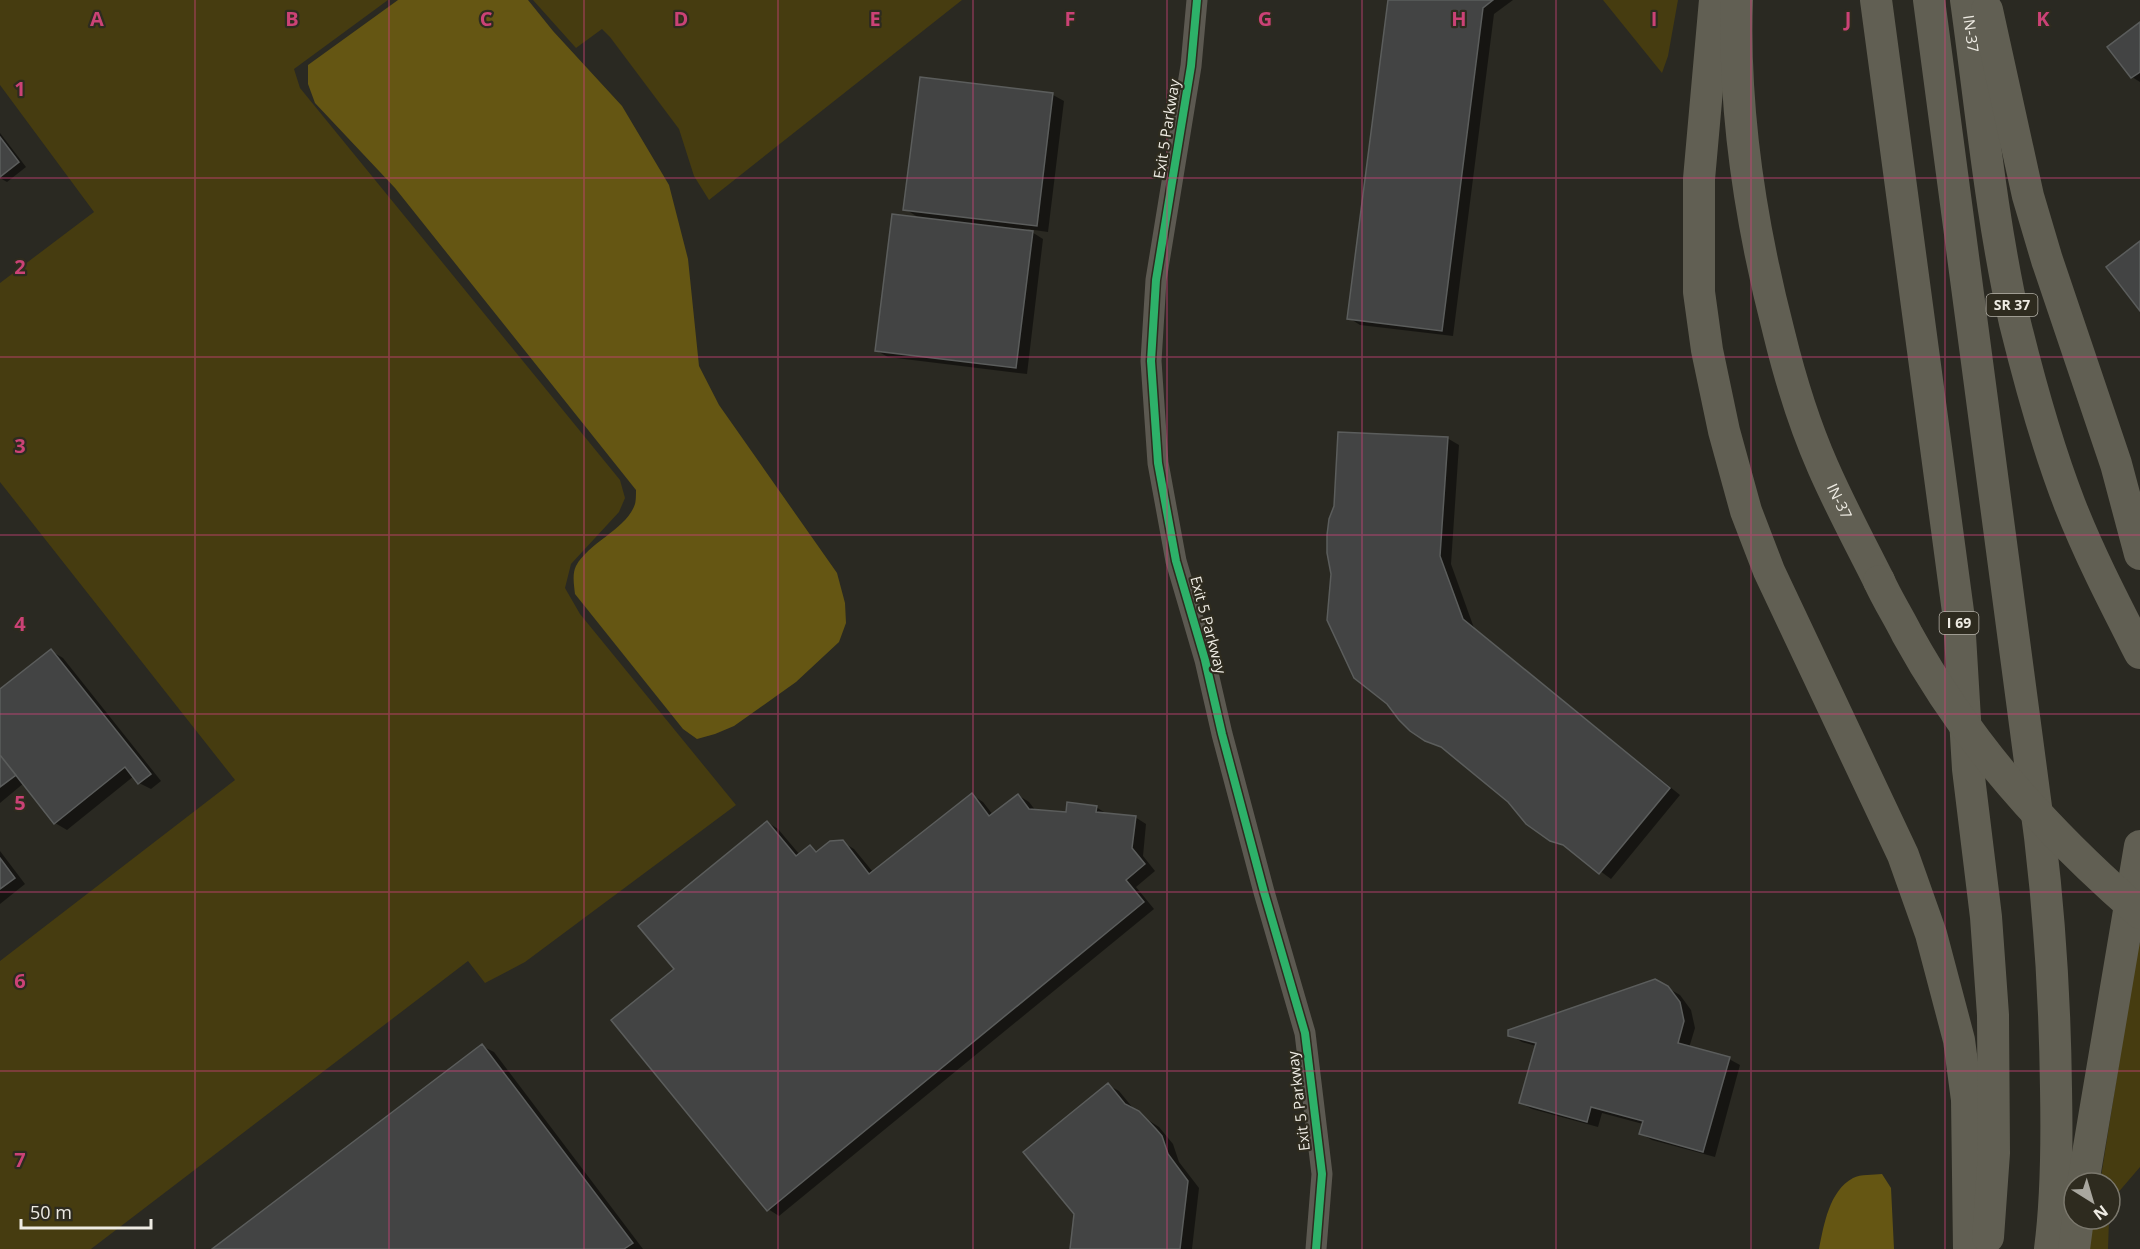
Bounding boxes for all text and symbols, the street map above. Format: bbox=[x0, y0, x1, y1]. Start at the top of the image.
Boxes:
text: A bbox=[90, 5, 104, 32]
text: B bbox=[285, 5, 299, 32]
text: C bbox=[480, 5, 493, 32]
text: D bbox=[674, 5, 688, 32]
text: E bbox=[869, 5, 881, 32]
text: F bbox=[1065, 5, 1075, 32]
text: G bbox=[1258, 5, 1272, 32]
text: H bbox=[1451, 5, 1467, 32]
text: I bbox=[1651, 5, 1657, 32]
text: J bbox=[1843, 5, 1851, 32]
text: K bbox=[2036, 5, 2050, 32]
street label: IN-37 bbox=[1959, 14, 1984, 53]
text: 1 bbox=[14, 75, 26, 102]
street label: Exit 5 Parkway bbox=[1148, 77, 1184, 180]
text: 2 bbox=[14, 253, 26, 280]
road number: SR 37 bbox=[1986, 294, 2038, 316]
text: 3 bbox=[14, 432, 26, 459]
street label: IN-37 bbox=[1823, 480, 1857, 522]
street label: Exit 5 Parkway bbox=[1186, 574, 1232, 676]
text: 4 bbox=[14, 610, 26, 637]
road number: I 69 bbox=[1940, 612, 1978, 634]
text: 5 bbox=[14, 789, 26, 816]
text: 6 bbox=[14, 967, 26, 994]
street label: Exit 5 Parkway bbox=[1282, 1050, 1314, 1152]
text: 7 bbox=[14, 1146, 26, 1173]
north arrow bbox=[2062, 1171, 2122, 1231]
scale bar bbox=[21, 1192, 152, 1230]
text: 50 m bbox=[30, 1200, 72, 1224]
text: N bbox=[2089, 1200, 2113, 1226]

